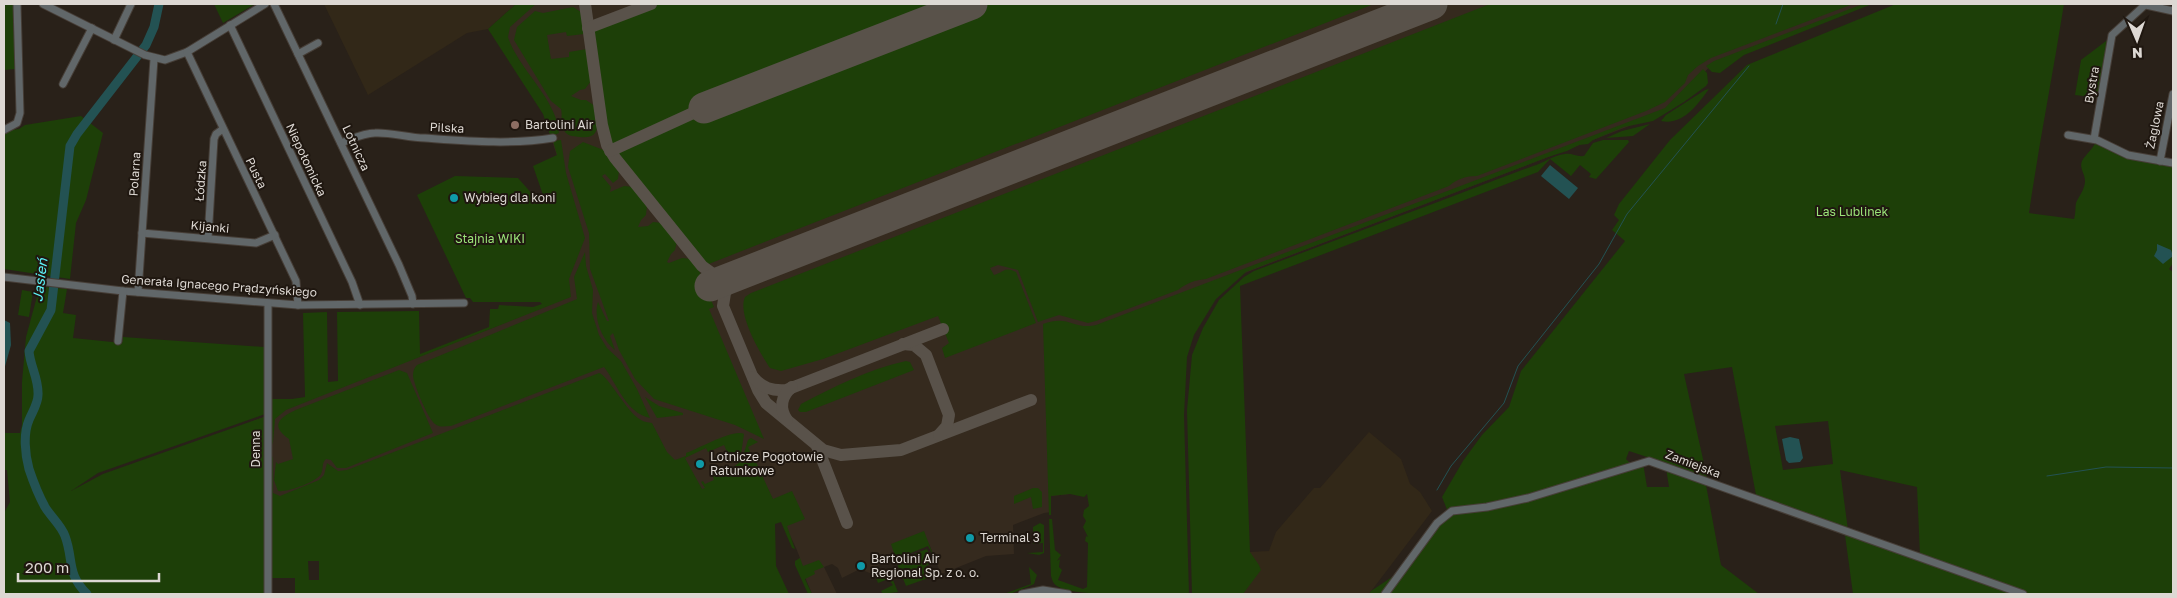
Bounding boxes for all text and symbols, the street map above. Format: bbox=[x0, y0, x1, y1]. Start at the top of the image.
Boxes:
north arrow bbox=[2112, 15, 2162, 65]
text: N bbox=[2132, 45, 2143, 62]
street label: Bystra bbox=[2081, 65, 2102, 105]
street label: Żaglowa bbox=[2142, 100, 2167, 150]
place label: Bartolini Air bbox=[525, 117, 594, 132]
street label: Pilska bbox=[429, 119, 465, 136]
marker: Bartolini Air bbox=[509, 119, 521, 131]
street label: Niepołomicka bbox=[283, 121, 330, 199]
street label: Lotnicza bbox=[339, 123, 374, 173]
street label: Polarna bbox=[125, 151, 144, 197]
street label: Pusta bbox=[242, 155, 270, 191]
street label: Łódzka bbox=[192, 160, 209, 202]
place label: Wybieg dla koni bbox=[464, 190, 556, 205]
marker: Wybieg dla koni bbox=[448, 192, 460, 204]
park label: Las Lublinek bbox=[1816, 204, 1888, 219]
street label: Kijanki bbox=[190, 217, 230, 236]
park label: Stajnia WIKI bbox=[455, 231, 525, 246]
water label: Jasień bbox=[28, 256, 51, 303]
street label: Generała Ignacego Prądzyńskiego bbox=[121, 271, 317, 300]
street label: Denna bbox=[248, 431, 263, 467]
street label: Zamiejska bbox=[1664, 446, 1723, 481]
place label: Lotnicze Pogotowie Ratunkowe bbox=[710, 449, 823, 478]
marker: Lotnicze Pogotowie Ratunkowe bbox=[694, 458, 706, 470]
place label: Terminal 3 bbox=[980, 530, 1040, 545]
marker: Terminal 3 bbox=[964, 532, 976, 544]
scale bar bbox=[18, 550, 159, 582]
place label: Bartolini Air Regional Sp. z o. o. bbox=[871, 551, 979, 580]
text: 200 m bbox=[25, 558, 69, 576]
marker: Bartolini Air Regional Sp. z o. o. bbox=[855, 560, 867, 572]

